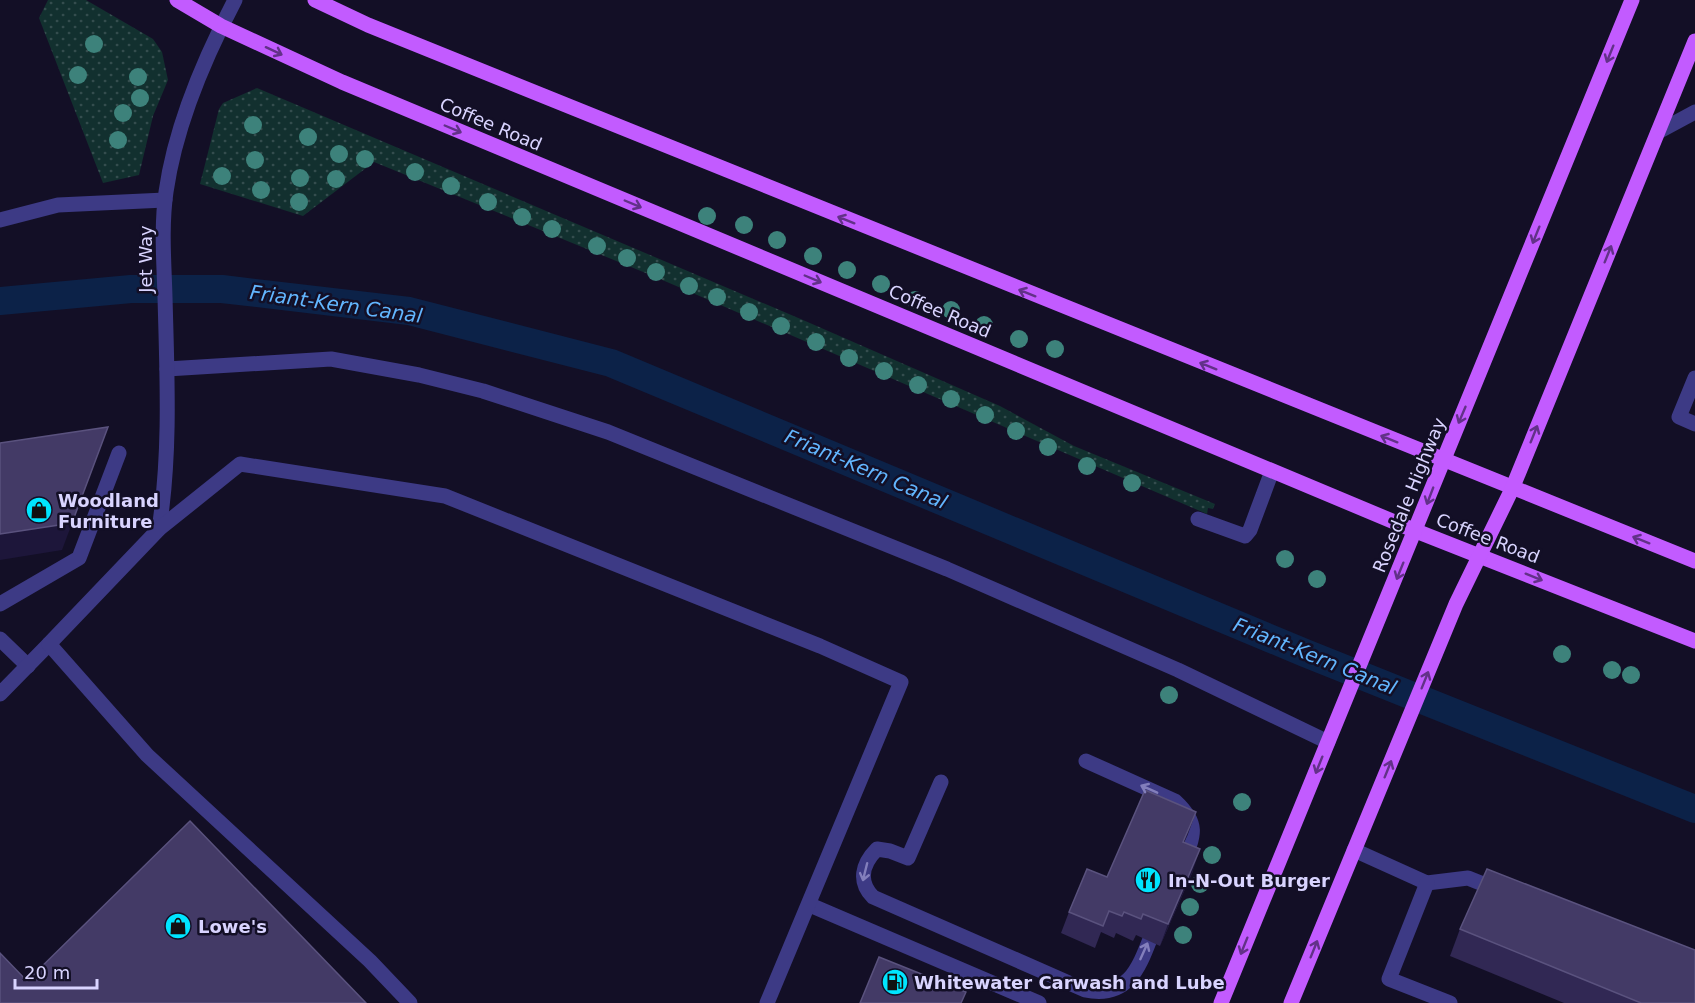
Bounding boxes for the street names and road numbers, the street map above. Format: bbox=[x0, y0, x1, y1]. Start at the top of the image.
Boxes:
street label: Coffee Road bbox=[437, 93, 545, 155]
street label: Jet Way bbox=[135, 225, 156, 294]
street label: Coffee Road bbox=[886, 280, 994, 342]
street label: Rosedale Highway bbox=[1368, 414, 1450, 576]
street label: Coffee Road bbox=[1433, 509, 1543, 567]

